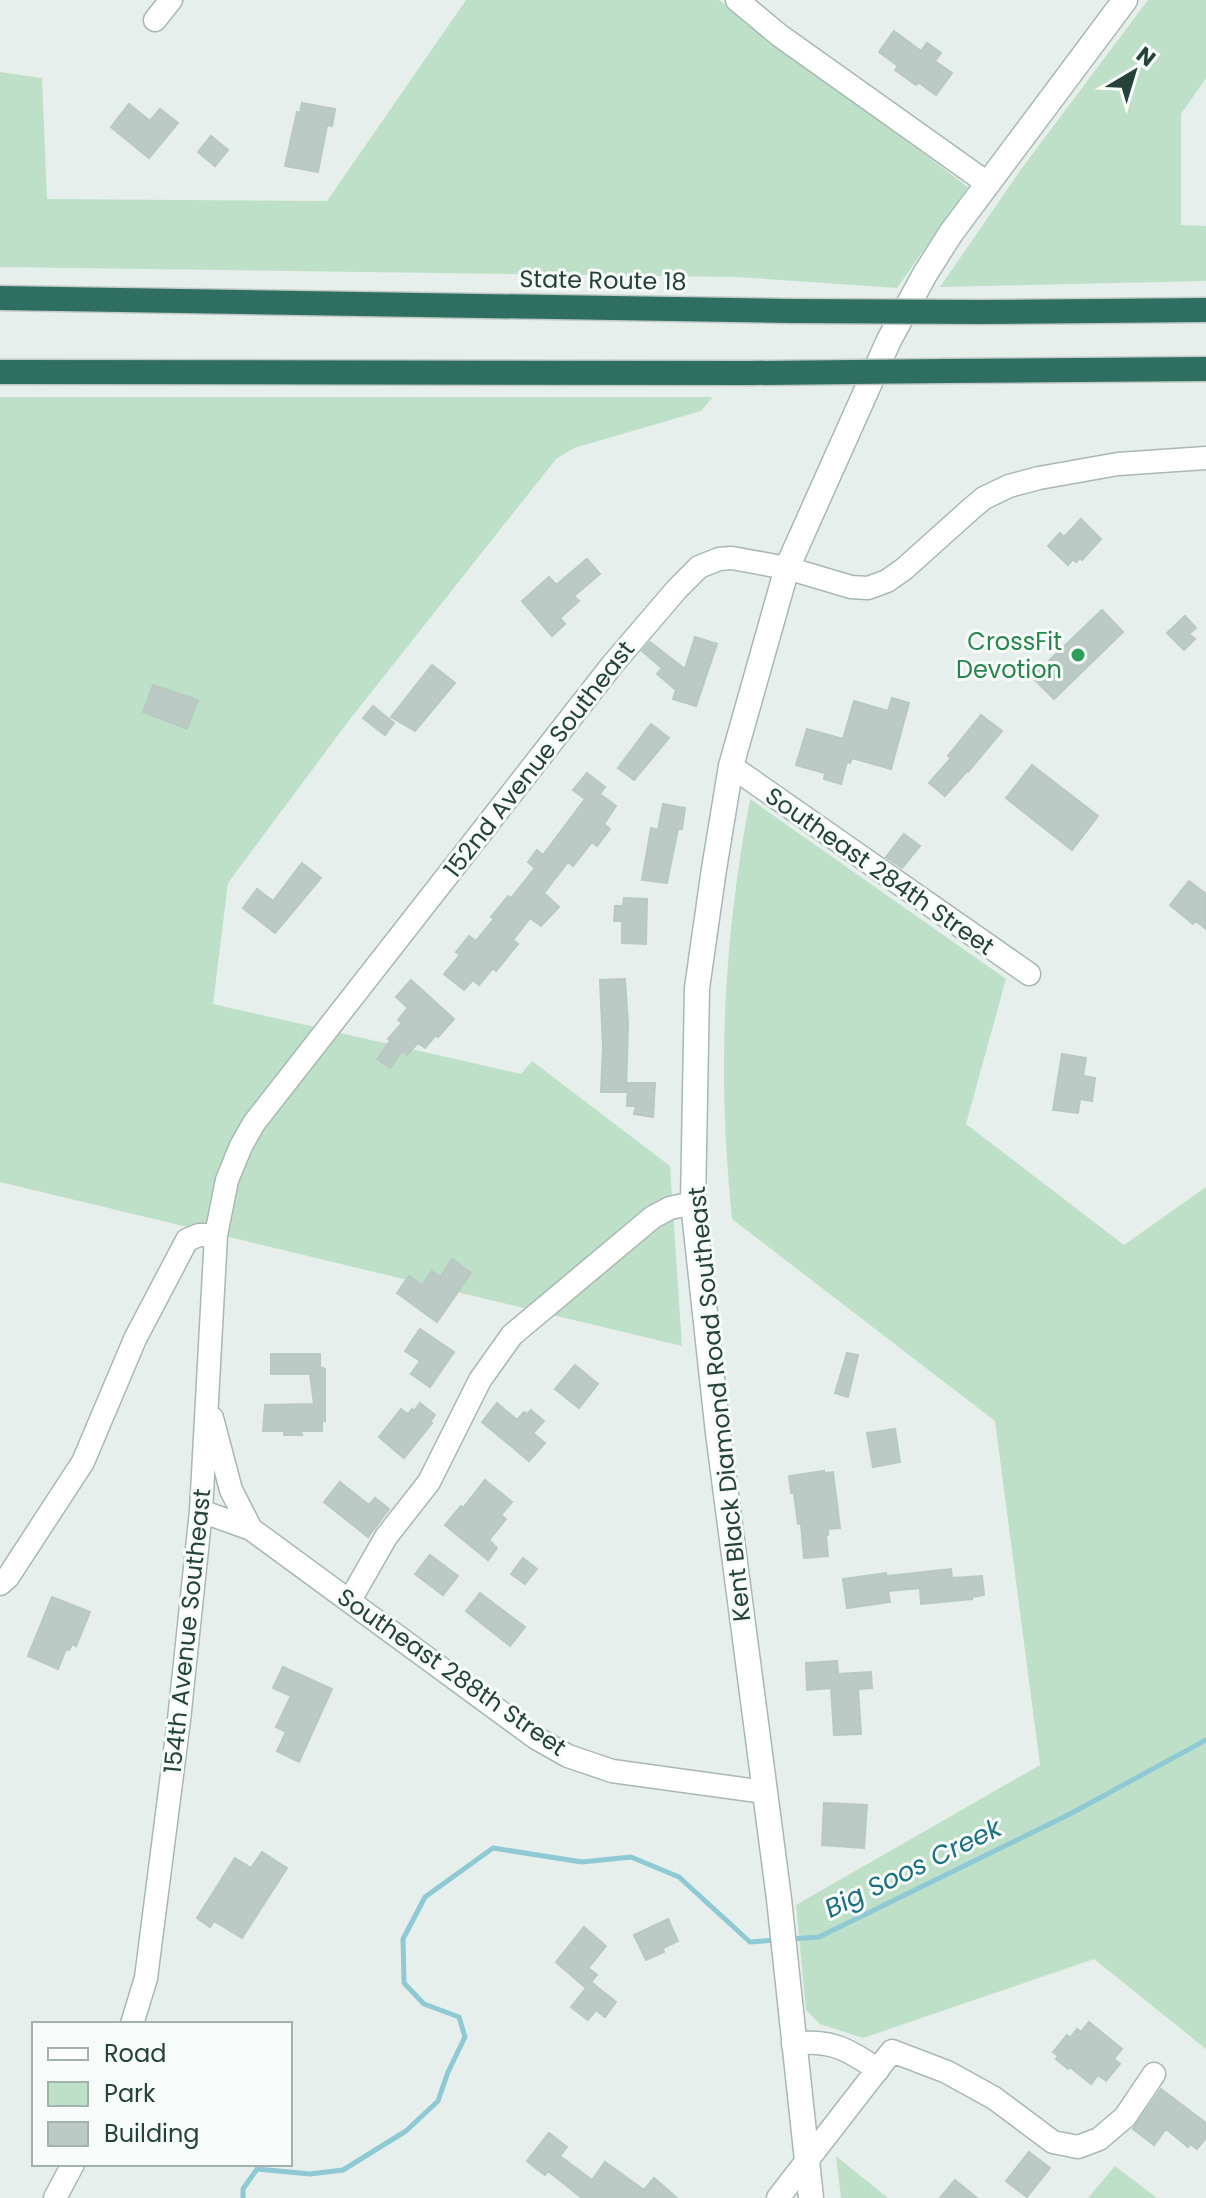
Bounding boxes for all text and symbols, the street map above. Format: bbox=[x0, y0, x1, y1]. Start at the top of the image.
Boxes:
north arrow bbox=[1094, 32, 1174, 112]
text: N bbox=[1130, 39, 1162, 74]
street label: State Route 18 bbox=[519, 262, 687, 298]
place label: CrossFit Devotion bbox=[956, 625, 1062, 686]
street label: 152nd Avenue Southeast bbox=[436, 634, 642, 884]
marker: CrossFit Devotion bbox=[1069, 646, 1087, 664]
street label: Southeast 284th Street bbox=[759, 779, 1001, 963]
street label: Kent Black Diamond Road Southeast bbox=[680, 1185, 758, 1623]
street label: 154th Avenue Southeast bbox=[156, 1487, 218, 1775]
street label: Southeast 288th Street bbox=[331, 1580, 573, 1764]
water label: Big Soos Creek bbox=[818, 1809, 1009, 1926]
legend bbox=[32, 2022, 292, 2166]
text: Road bbox=[104, 2037, 166, 2070]
text: Park bbox=[104, 2077, 156, 2110]
text: Building bbox=[104, 2117, 200, 2150]

